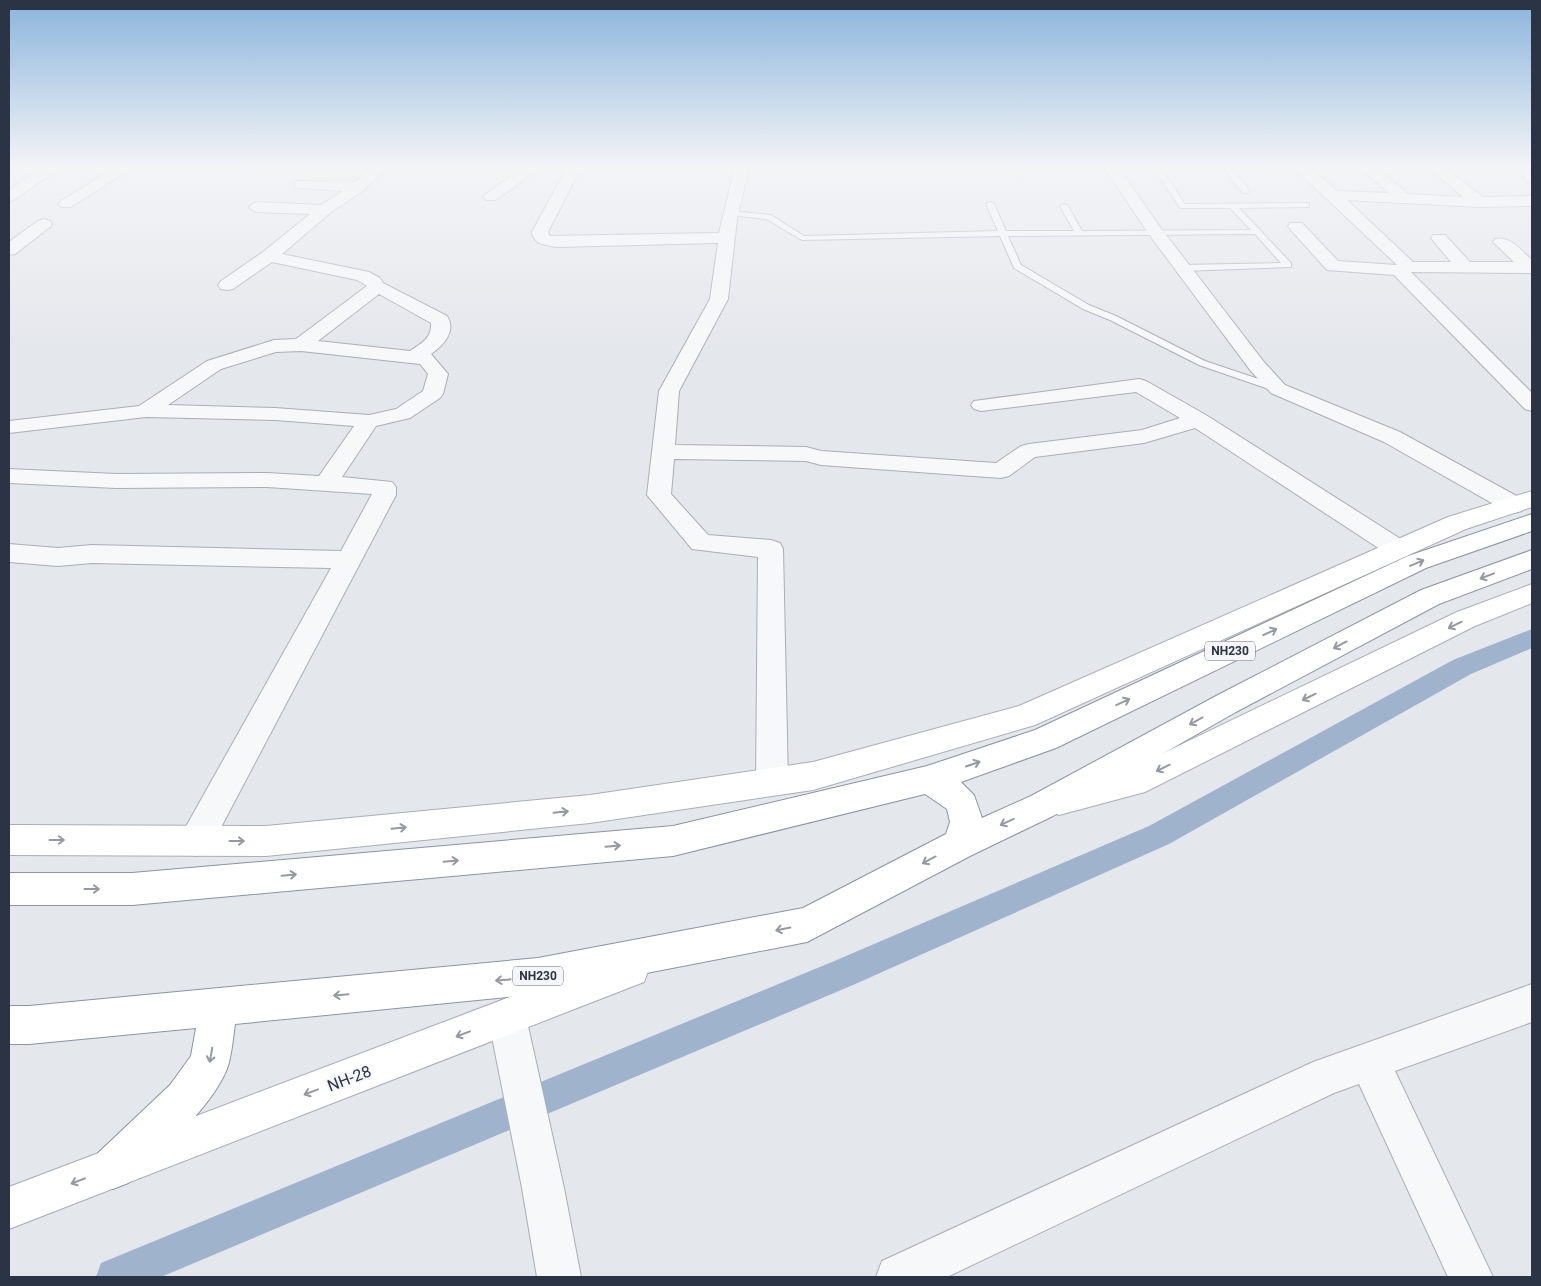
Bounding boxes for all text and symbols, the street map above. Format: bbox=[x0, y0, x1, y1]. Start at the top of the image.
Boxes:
one-way arrow bbox=[1409, 557, 1424, 567]
one-way arrow bbox=[1479, 572, 1495, 581]
one-way arrow bbox=[1448, 621, 1463, 630]
one-way arrow bbox=[1262, 627, 1277, 636]
one-way arrow bbox=[1332, 640, 1347, 650]
road number: NH230 bbox=[1205, 641, 1255, 660]
one-way arrow bbox=[1302, 693, 1317, 702]
one-way arrow bbox=[1115, 696, 1130, 706]
one-way arrow bbox=[1189, 716, 1204, 726]
one-way arrow bbox=[965, 759, 981, 768]
one-way arrow bbox=[1156, 764, 1171, 773]
one-way arrow bbox=[553, 807, 569, 817]
one-way arrow bbox=[999, 818, 1014, 828]
one-way arrow bbox=[391, 823, 407, 833]
one-way arrow bbox=[49, 835, 65, 845]
one-way arrow bbox=[229, 836, 245, 846]
one-way arrow bbox=[605, 841, 621, 851]
one-way arrow bbox=[922, 855, 937, 865]
one-way arrow bbox=[443, 856, 459, 865]
one-way arrow bbox=[281, 870, 297, 880]
one-way arrow bbox=[84, 884, 100, 894]
one-way arrow bbox=[776, 925, 792, 934]
road number: NH230 bbox=[513, 966, 563, 986]
one-way arrow bbox=[495, 975, 511, 984]
one-way arrow bbox=[333, 990, 349, 1000]
one-way arrow bbox=[456, 1030, 471, 1039]
one-way arrow bbox=[205, 1046, 215, 1062]
street label: NH-28 bbox=[325, 1061, 374, 1095]
one-way arrow bbox=[304, 1088, 319, 1097]
one-way arrow bbox=[70, 1178, 85, 1187]

